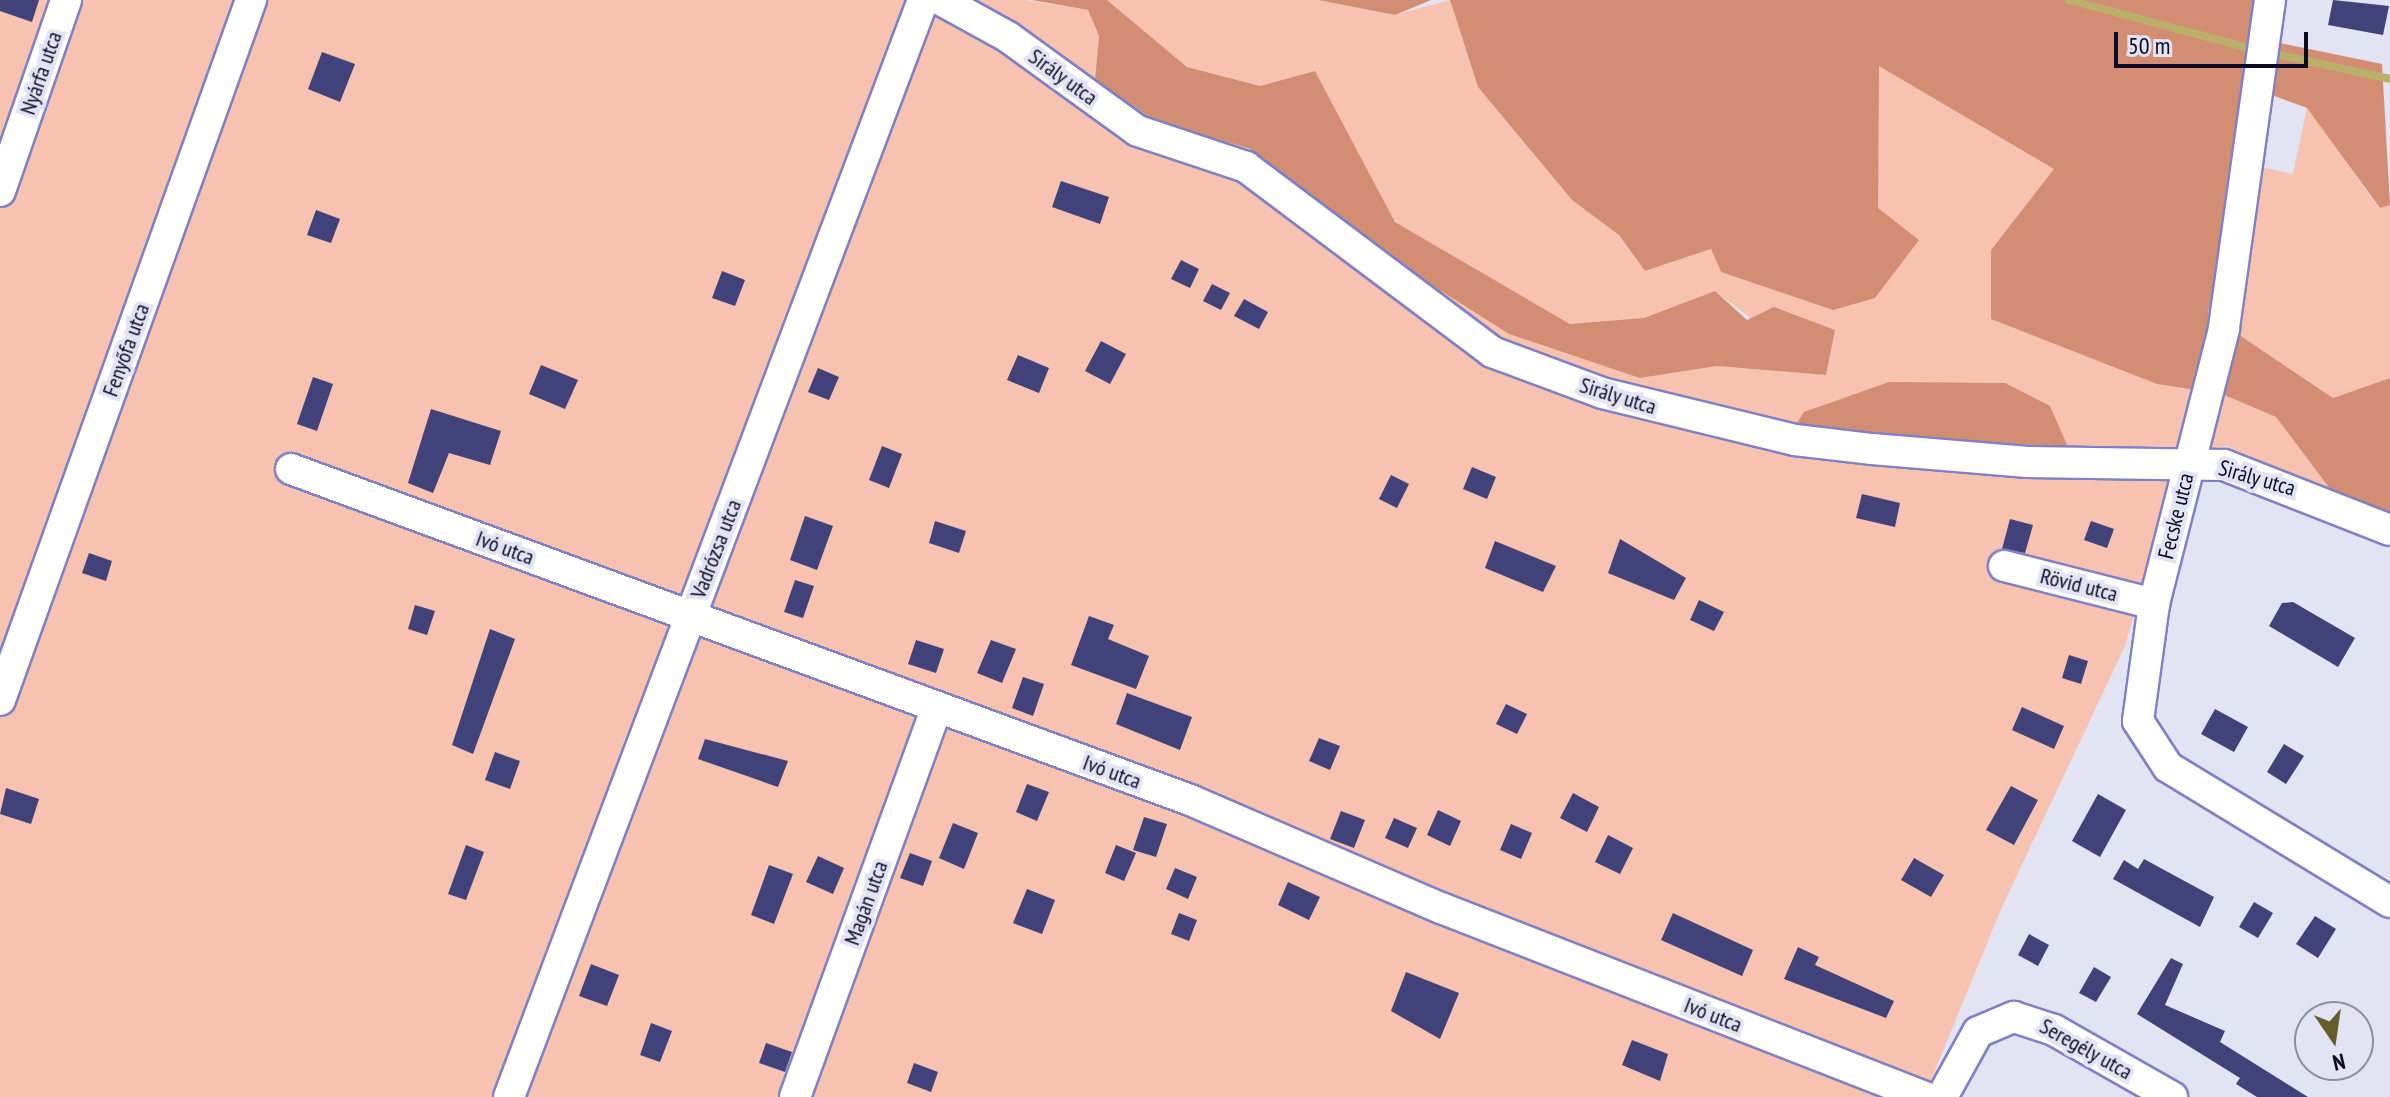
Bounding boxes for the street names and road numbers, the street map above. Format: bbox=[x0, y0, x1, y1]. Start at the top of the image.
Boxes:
street label: Nyárfa utca bbox=[15, 28, 67, 118]
street label: Sirály utca bbox=[1023, 43, 1103, 111]
street label: Fenyőfa utca bbox=[97, 300, 155, 400]
street label: Sirály utca bbox=[1576, 372, 1660, 420]
street label: Sirály utca bbox=[2215, 454, 2299, 502]
street label: Fecske utca bbox=[2153, 470, 2199, 562]
street label: Vadrózsa utca bbox=[685, 496, 747, 602]
street label: Ivó utca bbox=[472, 525, 538, 571]
street label: Rövid utca bbox=[2038, 563, 2120, 607]
street label: Ivó utca bbox=[1079, 749, 1145, 795]
street label: Magán utca bbox=[839, 857, 893, 949]
street label: Ivó utca bbox=[1680, 992, 1746, 1038]
street label: Seregély utca bbox=[2035, 1013, 2137, 1085]

